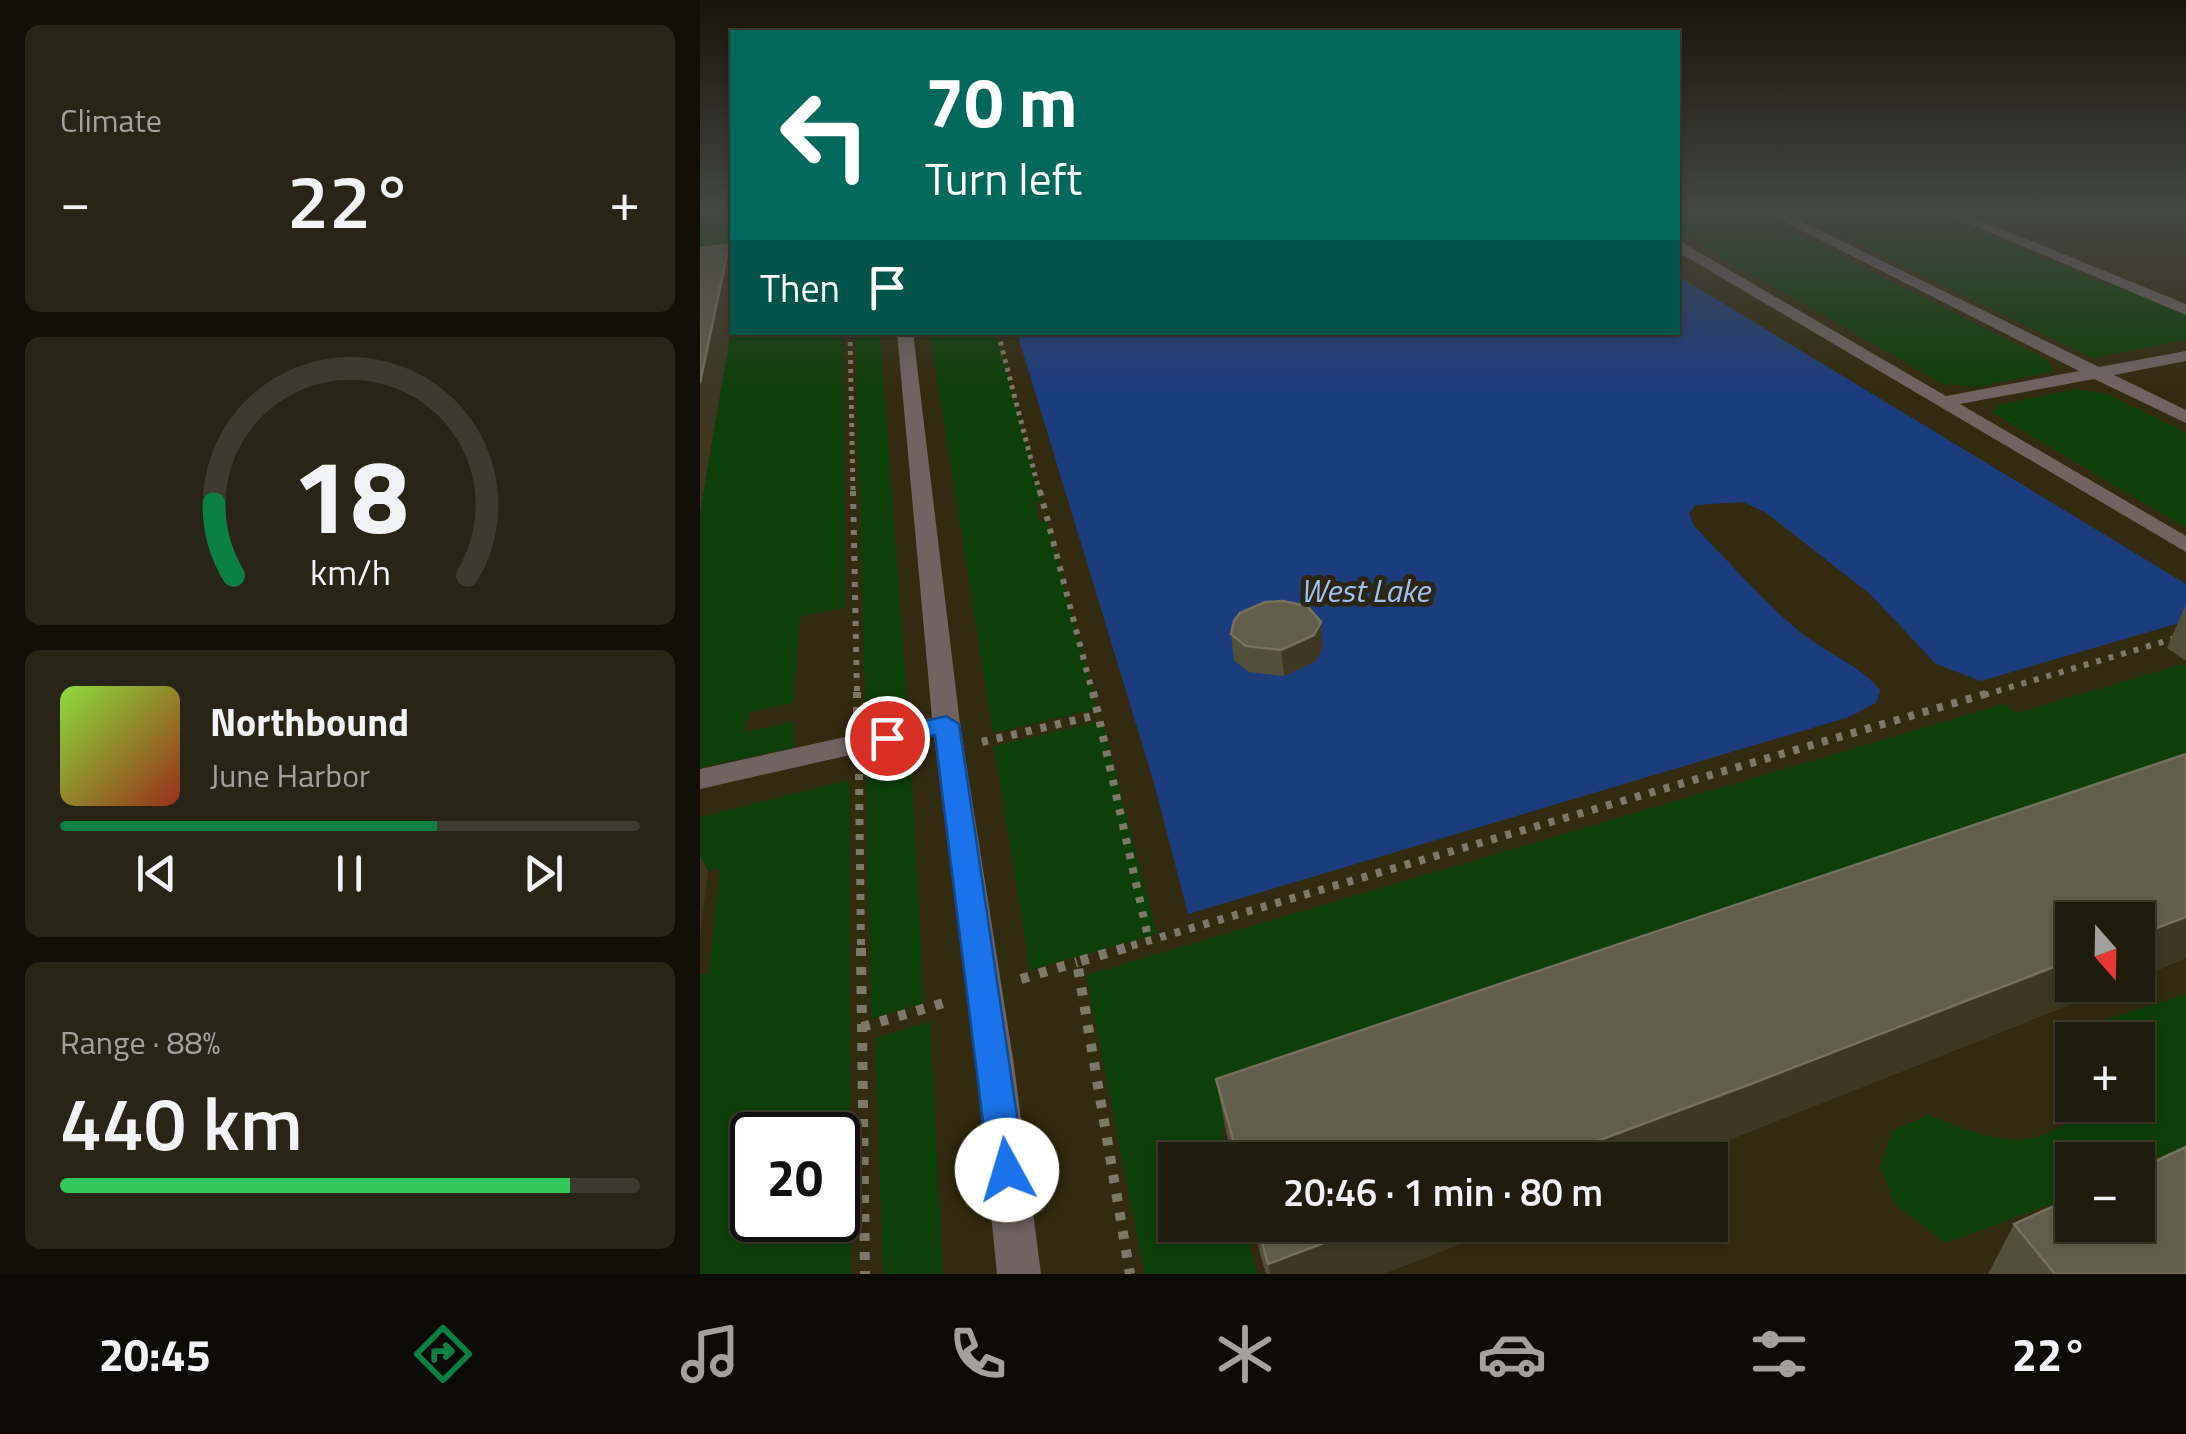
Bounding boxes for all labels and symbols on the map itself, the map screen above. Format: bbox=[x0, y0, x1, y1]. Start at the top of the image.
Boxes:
water label: West Lake bbox=[1300, 566, 1432, 614]
pin bbox=[845, 696, 930, 781]
north arrow bbox=[2055, 902, 2155, 1002]
speed limit sign: 20 bbox=[730, 1112, 860, 1242]
position arrow bbox=[955, 1118, 1059, 1222]

